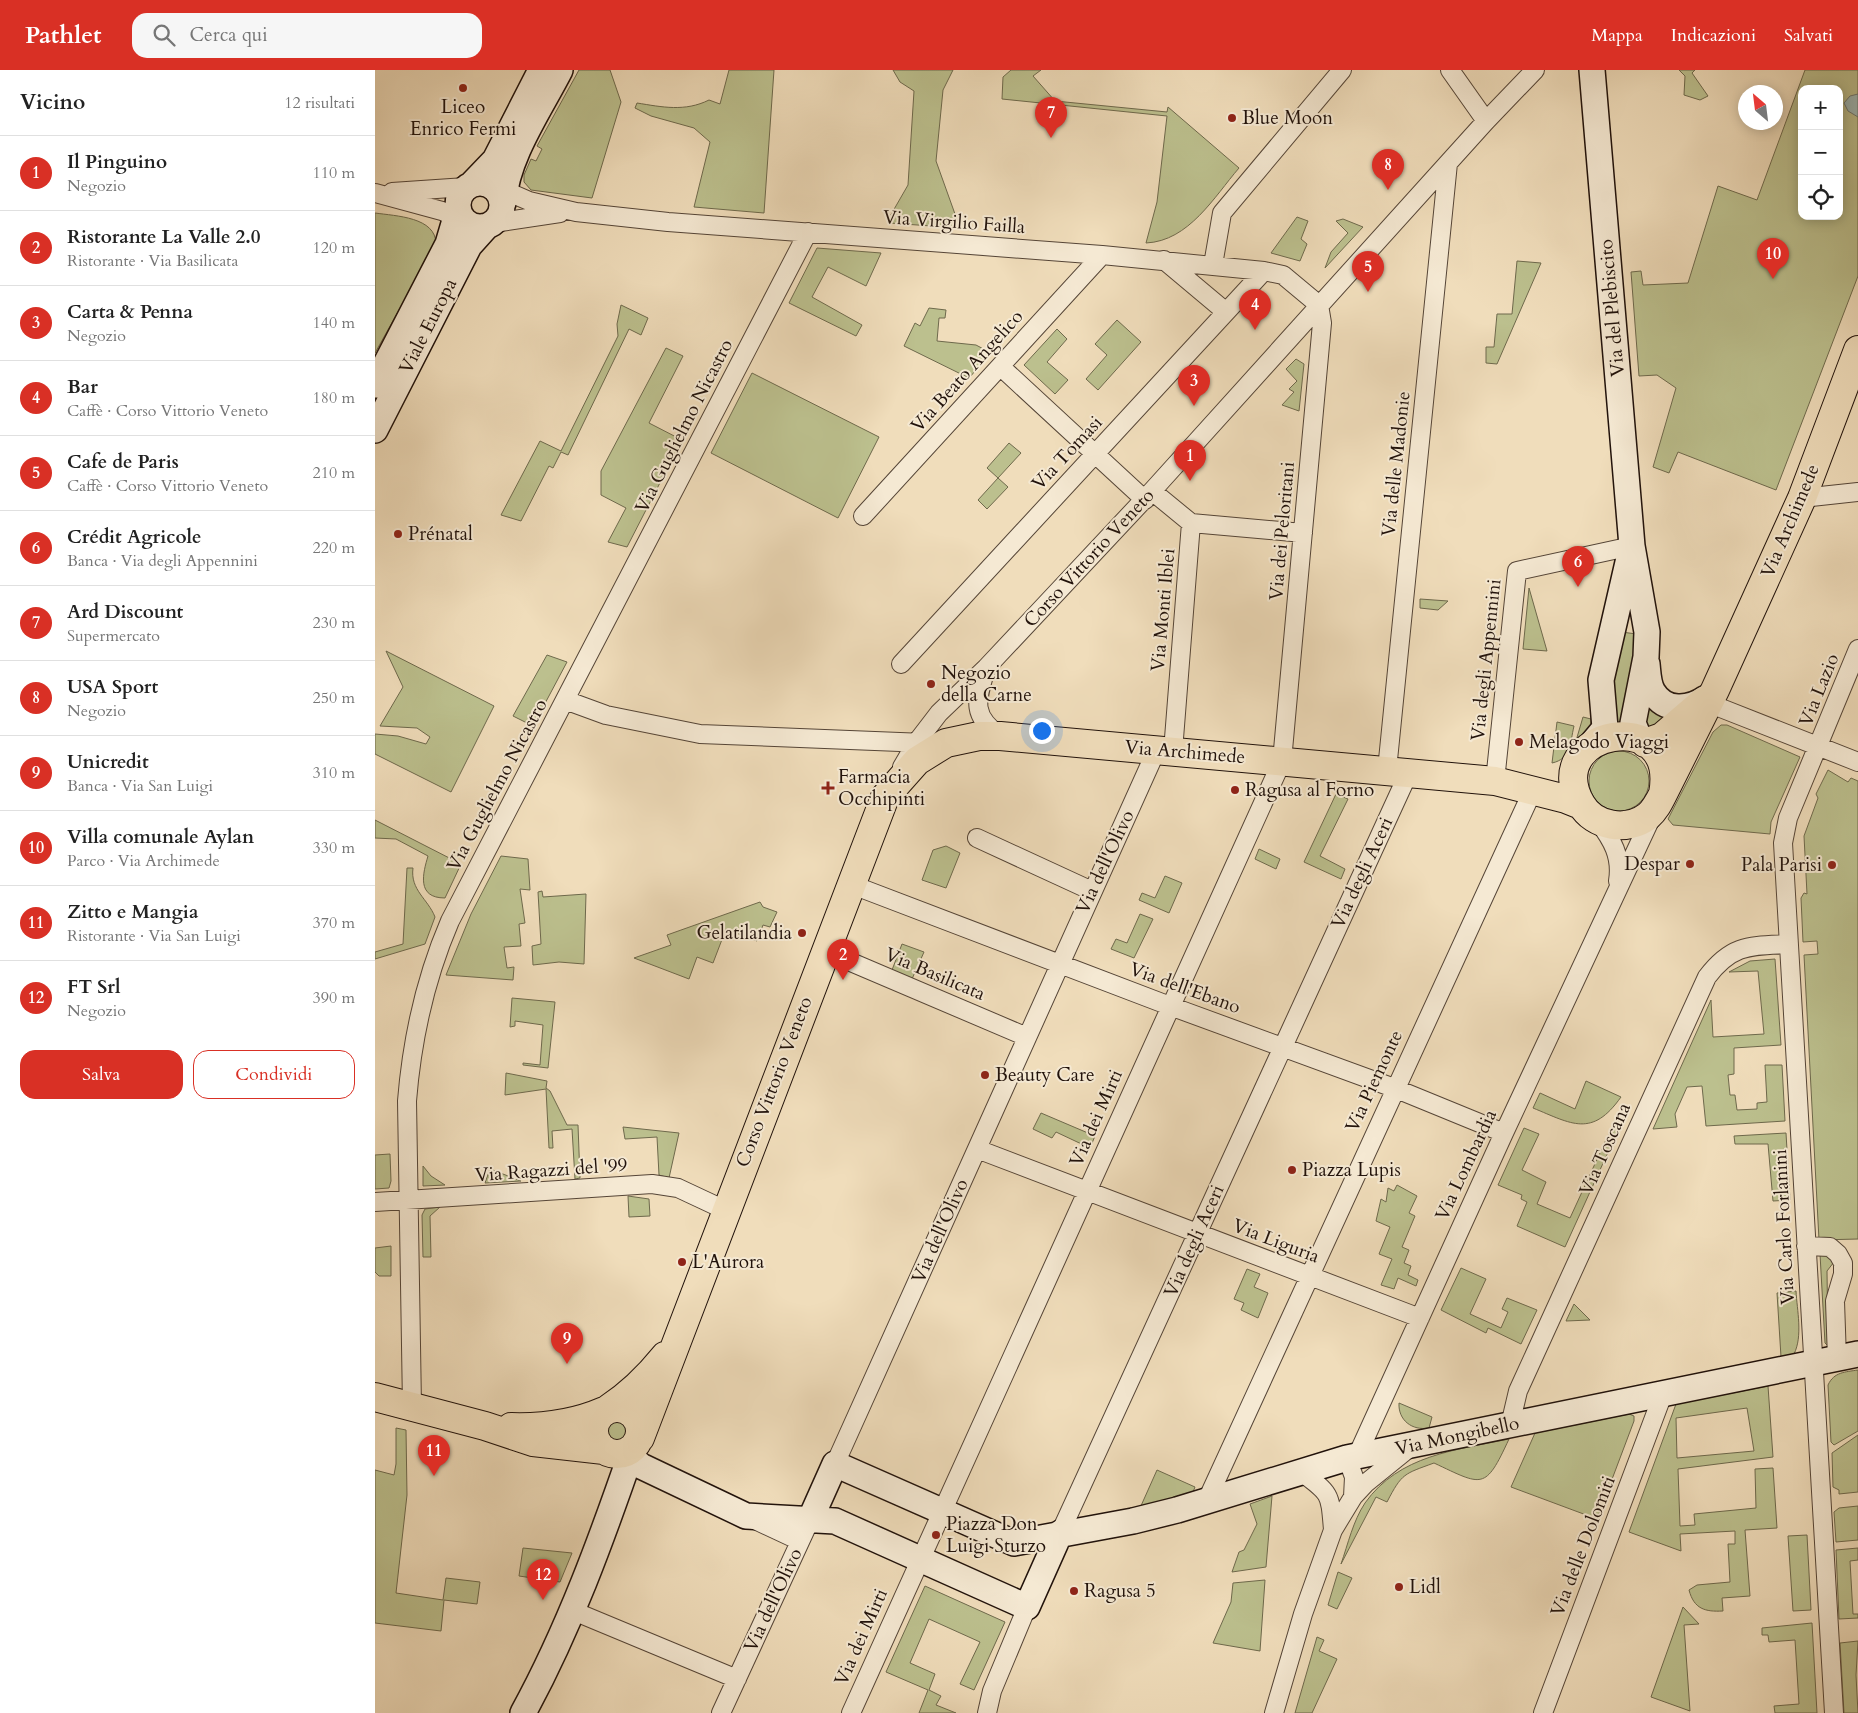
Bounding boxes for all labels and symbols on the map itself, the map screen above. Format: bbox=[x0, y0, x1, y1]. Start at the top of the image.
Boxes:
marker: Liceo Enrico Fermi bbox=[457, 82, 469, 94]
north arrow bbox=[1738, 85, 1783, 130]
place label: Liceo Enrico Fermi bbox=[410, 94, 516, 142]
pin: 7 bbox=[1035, 97, 1067, 138]
place label: Blue Moon bbox=[1242, 105, 1333, 131]
marker: Blue Moon bbox=[1226, 112, 1238, 124]
pin: 8 bbox=[1372, 149, 1404, 190]
street label: Via Virgilio Failla bbox=[882, 204, 1026, 240]
street label: Via del Plebiscito bbox=[1593, 238, 1631, 378]
pin: 10 bbox=[1757, 238, 1789, 279]
pin: 5 bbox=[1352, 251, 1384, 292]
street label: Viale Europa bbox=[393, 274, 463, 378]
pin: 4 bbox=[1239, 289, 1271, 330]
street label: Via Beato Angelico bbox=[905, 304, 1029, 438]
street label: Via Guglielmo Nicastro bbox=[629, 335, 739, 517]
pin: 3 bbox=[1178, 365, 1210, 406]
street label: Via delle Madonie bbox=[1375, 390, 1417, 538]
street label: Via Tomasi bbox=[1026, 410, 1108, 496]
pin: 1 bbox=[1174, 440, 1206, 481]
street label: Via dei Peloritani bbox=[1263, 460, 1301, 602]
street label: Via Archimede bbox=[1754, 460, 1826, 582]
street label: Corso Vittorio Veneto bbox=[1018, 483, 1160, 633]
place label: Prénatal bbox=[408, 521, 473, 547]
marker: Prénatal bbox=[392, 528, 404, 540]
pin: 6 bbox=[1562, 546, 1594, 587]
street label: Via Monti Iblei bbox=[1145, 547, 1181, 673]
street label: Via degli Appennini bbox=[1465, 578, 1507, 742]
street label: Via Lazio bbox=[1793, 650, 1845, 730]
place label: Negozio della Carne bbox=[941, 660, 1032, 708]
marker: Negozio della Carne bbox=[925, 678, 937, 690]
street label: Via Guglielmo Nicastro bbox=[440, 694, 554, 876]
your location bbox=[1029, 718, 1055, 744]
place label: Melagodo Viaggi bbox=[1529, 729, 1669, 755]
street label: Via Archimede bbox=[1124, 734, 1246, 770]
marker: Melagodo Viaggi bbox=[1513, 736, 1525, 748]
place label: Farmacia Occhipinti bbox=[838, 764, 925, 812]
place label: Ragusa al Forno bbox=[1245, 777, 1374, 803]
marker: Farmacia Occhipinti bbox=[822, 782, 834, 794]
marker: Ragusa al Forno bbox=[1229, 784, 1241, 796]
street label: Via dell'Olivo bbox=[1070, 806, 1140, 918]
street label: Via degli Aceri bbox=[1325, 813, 1399, 933]
place label: Despar bbox=[1624, 851, 1680, 877]
place label: Pala Parisi bbox=[1741, 852, 1822, 878]
marker: Despar bbox=[1684, 858, 1696, 870]
marker: Pala Parisi bbox=[1826, 859, 1838, 871]
place label: Gelatilandia bbox=[696, 920, 792, 946]
marker: Gelatilandia bbox=[796, 927, 808, 939]
pin: 2 bbox=[827, 939, 859, 980]
street label: Via Basilicata bbox=[881, 941, 989, 1007]
street label: Via dell'Ebano bbox=[1126, 956, 1244, 1020]
street label: Corso Vittorio Veneto bbox=[729, 993, 819, 1171]
street label: Via Piemonte bbox=[1339, 1026, 1409, 1136]
place label: Beauty Care bbox=[995, 1062, 1095, 1088]
street label: Via dei Mirti bbox=[1063, 1066, 1129, 1170]
marker: Beauty Care bbox=[979, 1069, 991, 1081]
street label: Via Toscana bbox=[1573, 1098, 1637, 1200]
street label: Via Lombardia bbox=[1429, 1105, 1503, 1225]
street label: Via Carlo Forlanini bbox=[1767, 1148, 1801, 1306]
street label: Via Ragazzi del '99 bbox=[474, 1152, 628, 1188]
place label: Piazza Lupis bbox=[1302, 1157, 1401, 1183]
marker: Piazza Lupis bbox=[1286, 1164, 1298, 1176]
street label: Via dell'Olivo bbox=[905, 1175, 975, 1287]
street label: Via degli Aceri bbox=[1158, 1181, 1230, 1301]
street label: Via Liguria bbox=[1229, 1213, 1323, 1269]
place label: L'Aurora bbox=[692, 1249, 764, 1275]
marker: L'Aurora bbox=[676, 1256, 688, 1268]
pin: 9 bbox=[551, 1323, 583, 1364]
street label: Via Mongibello bbox=[1393, 1410, 1521, 1462]
pin: 11 bbox=[418, 1435, 450, 1476]
street label: Via delle Dolomiti bbox=[1544, 1472, 1622, 1620]
place label: Piazza Don Luigi Sturzo bbox=[946, 1511, 1046, 1559]
marker: Piazza Don Luigi Sturzo bbox=[930, 1529, 942, 1541]
street label: Via dell'Olivo bbox=[738, 1544, 808, 1656]
pin: 12 bbox=[527, 1559, 559, 1600]
place label: Lidl bbox=[1409, 1574, 1441, 1600]
place label: Ragusa 5 bbox=[1084, 1578, 1156, 1604]
marker: Lidl bbox=[1393, 1581, 1405, 1593]
street label: Via dei Mirti bbox=[828, 1585, 894, 1689]
marker: Ragusa 5 bbox=[1068, 1585, 1080, 1597]

